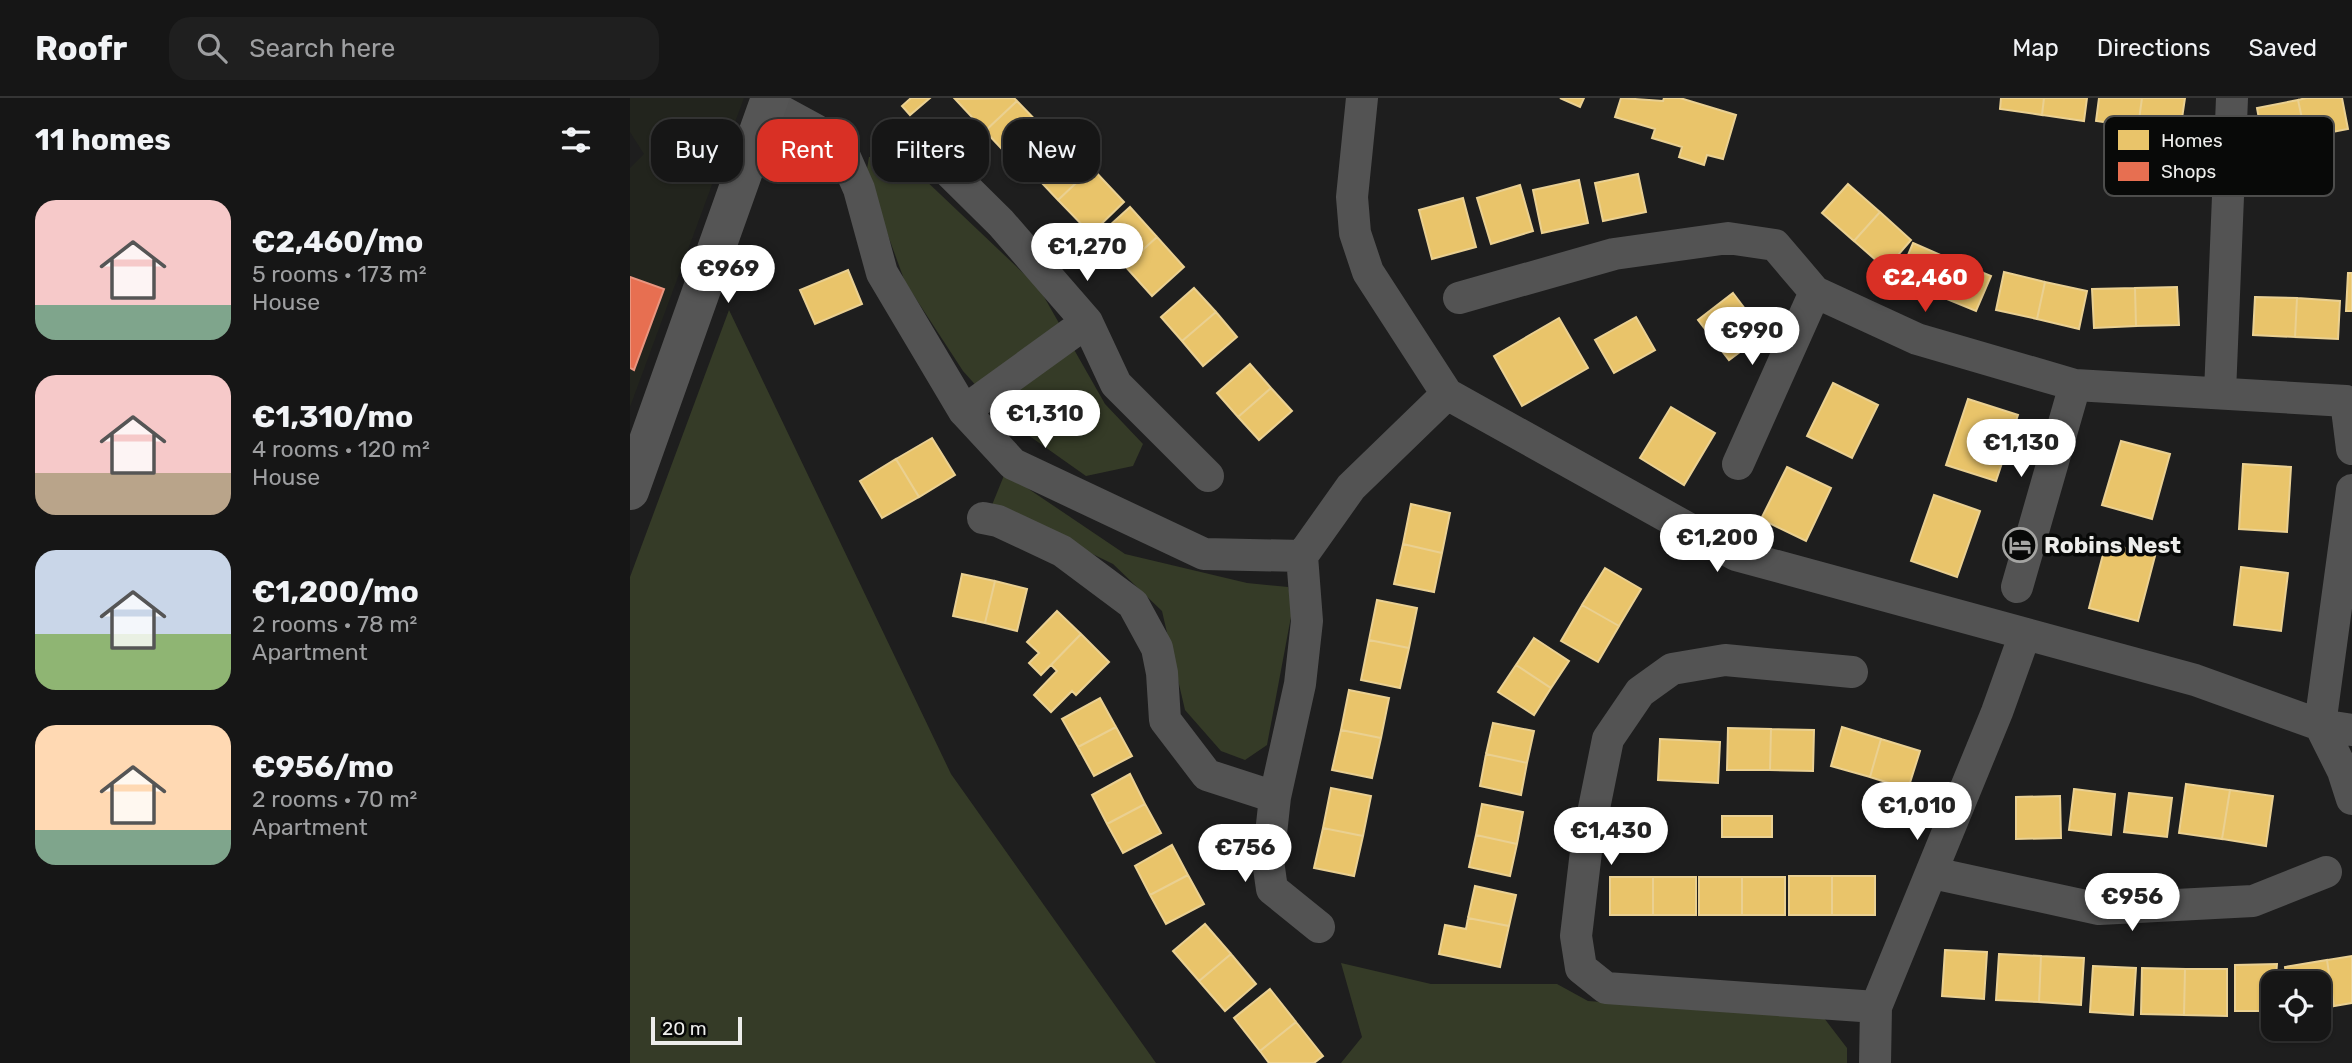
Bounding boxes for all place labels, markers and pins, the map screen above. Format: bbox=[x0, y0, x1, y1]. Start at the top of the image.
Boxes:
pin: €1,270 bbox=[1030, 223, 1144, 283]
pin: €969 bbox=[687, 246, 769, 305]
pin: €2,460 bbox=[1868, 254, 1982, 314]
pin: €990 bbox=[1711, 308, 1793, 367]
pin: €1,310 bbox=[988, 390, 1102, 450]
pin: €1,130 bbox=[1964, 420, 2078, 479]
pin: €1,200 bbox=[1660, 514, 1774, 574]
hotel icon: Robins Nest bbox=[2001, 526, 2039, 564]
place label: Robins Nest bbox=[2044, 531, 2181, 559]
pin: €1,010 bbox=[1860, 782, 1974, 842]
pin: €1,430 bbox=[1554, 808, 1668, 867]
pin: €756 bbox=[1204, 824, 1286, 884]
pin: €956 bbox=[2091, 874, 2173, 933]

